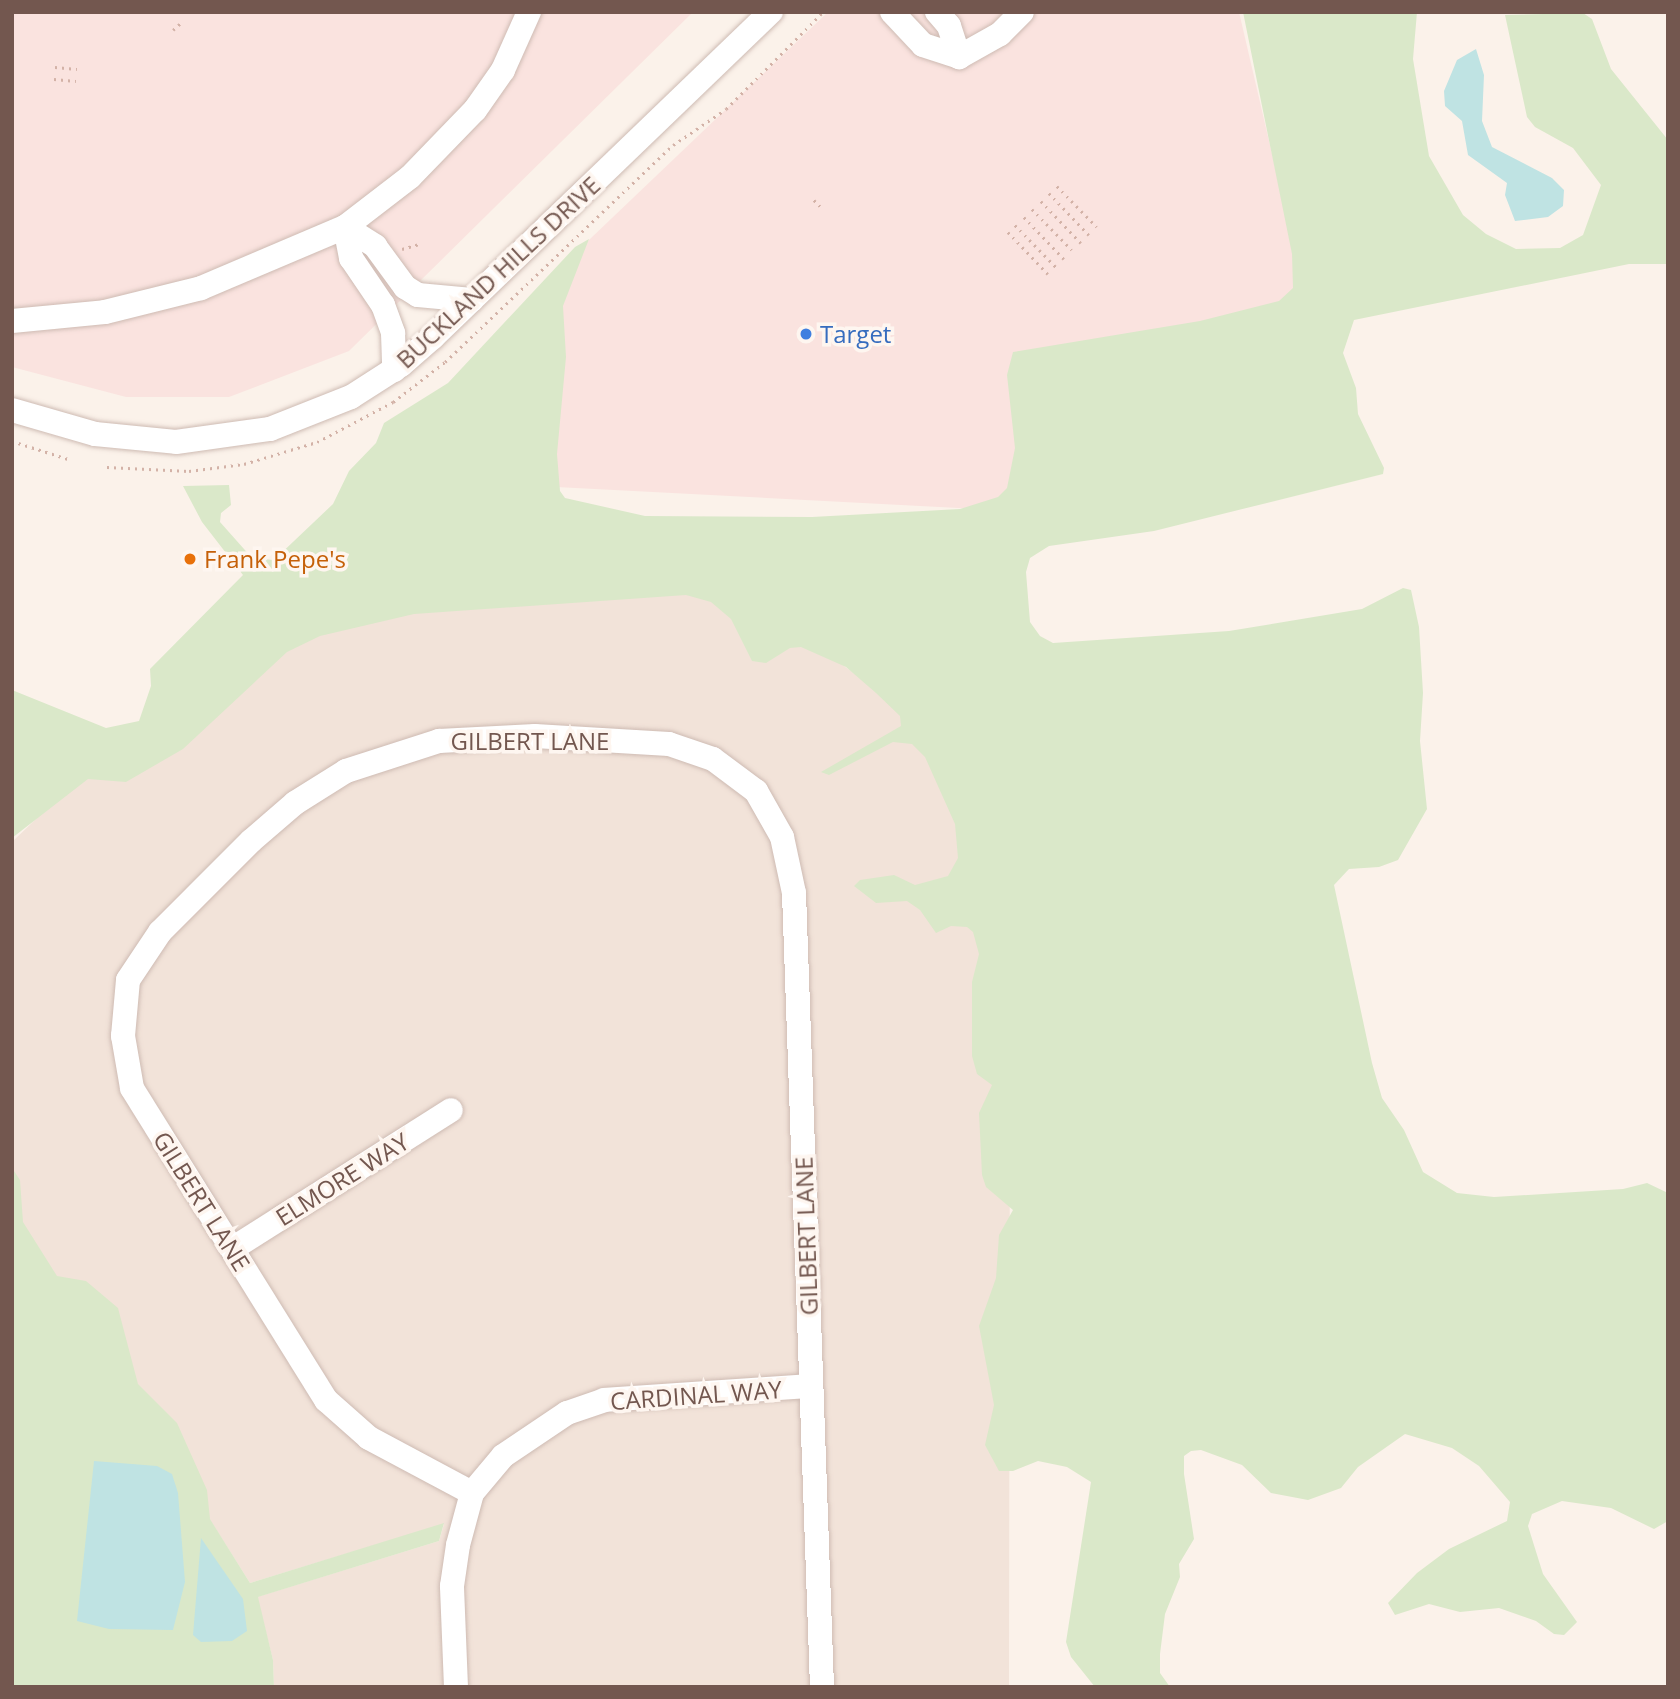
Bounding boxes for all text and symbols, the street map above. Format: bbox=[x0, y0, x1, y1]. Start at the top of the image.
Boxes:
street label: BUCKLAND HILLS DRIVE bbox=[390, 170, 606, 374]
place label: Target bbox=[820, 320, 891, 348]
marker: Target bbox=[798, 326, 814, 342]
place label: Frank Pepe's bbox=[204, 545, 346, 573]
marker: Frank Pepe's bbox=[182, 551, 198, 567]
street label: GILBERT LANE bbox=[451, 727, 609, 755]
street label: GILBERT LANE bbox=[148, 1126, 256, 1276]
street label: ELMORE WAY bbox=[270, 1127, 414, 1231]
street label: GILBERT LANE bbox=[789, 1156, 823, 1316]
street label: CARDINAL WAY bbox=[609, 1375, 783, 1415]

